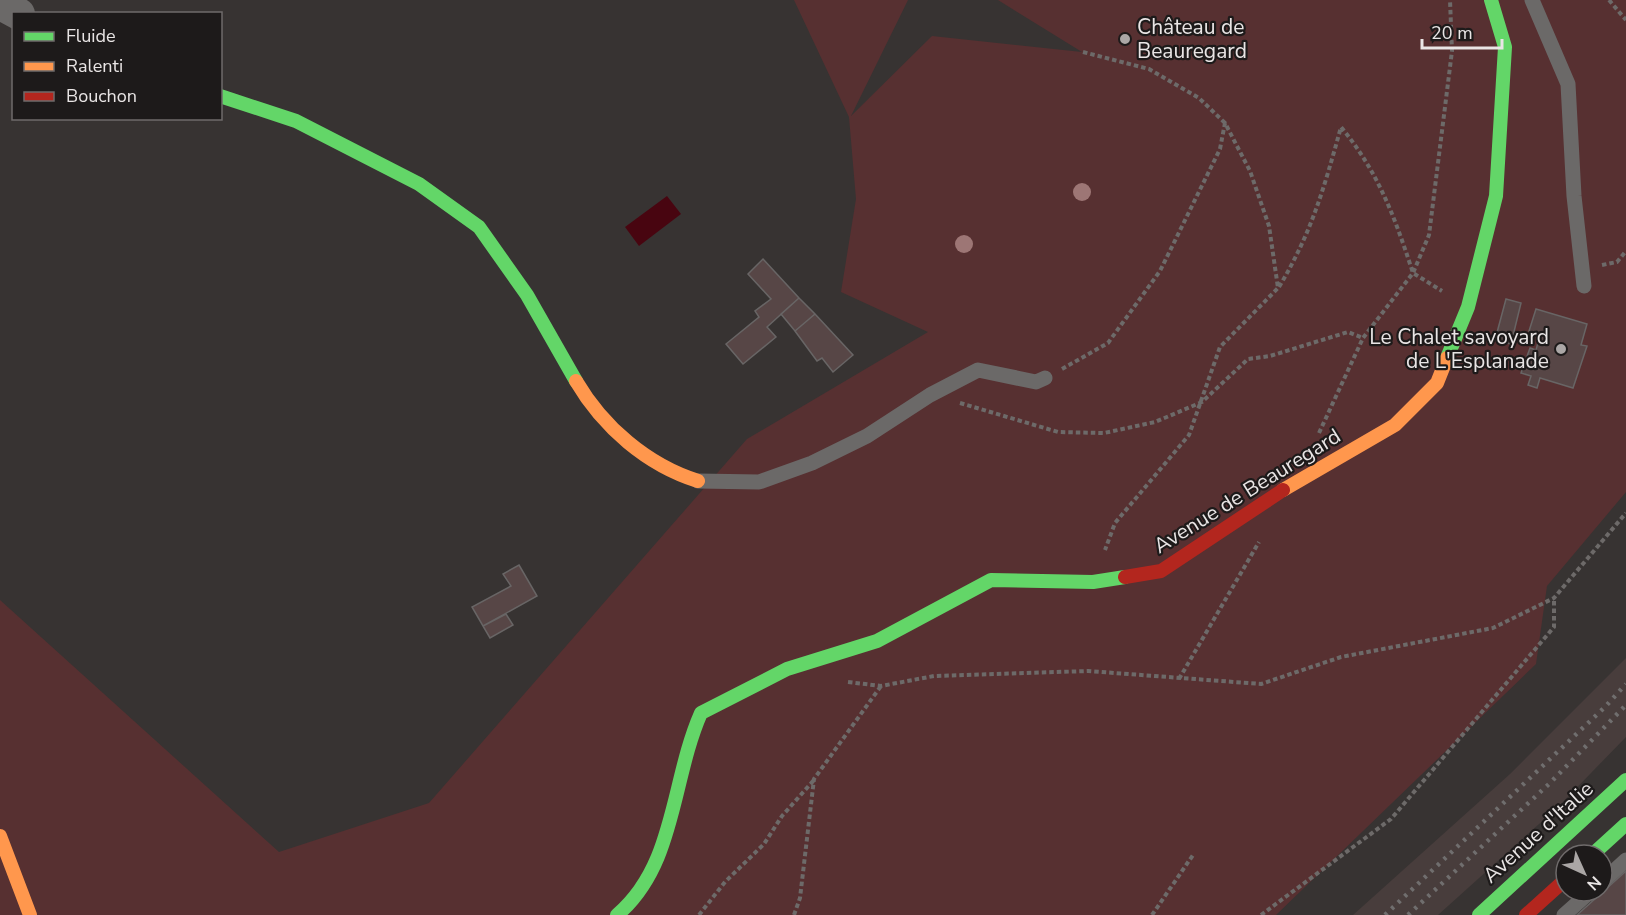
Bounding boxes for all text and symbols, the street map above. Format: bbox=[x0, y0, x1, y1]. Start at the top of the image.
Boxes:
legend bbox=[12, 12, 222, 120]
scale bar bbox=[1422, 12, 1502, 50]
place label: Château de Beauregard bbox=[1137, 13, 1247, 65]
text: 20 m bbox=[1431, 21, 1473, 45]
text: Fluide bbox=[66, 24, 116, 48]
marker: Château de Beauregard bbox=[1118, 32, 1132, 46]
text: Ralenti bbox=[66, 54, 123, 78]
text: Bouchon bbox=[66, 84, 137, 108]
place label: Le Chalet savoyard de L'Esplanade bbox=[1369, 323, 1549, 375]
marker: Le Chalet savoyard de L'Esplanade bbox=[1554, 342, 1568, 356]
street label: Avenue de Beauregard bbox=[1148, 422, 1346, 560]
street label: Avenue d'Italie bbox=[1477, 775, 1599, 889]
north arrow bbox=[1554, 843, 1614, 903]
text: N bbox=[1582, 871, 1606, 895]

